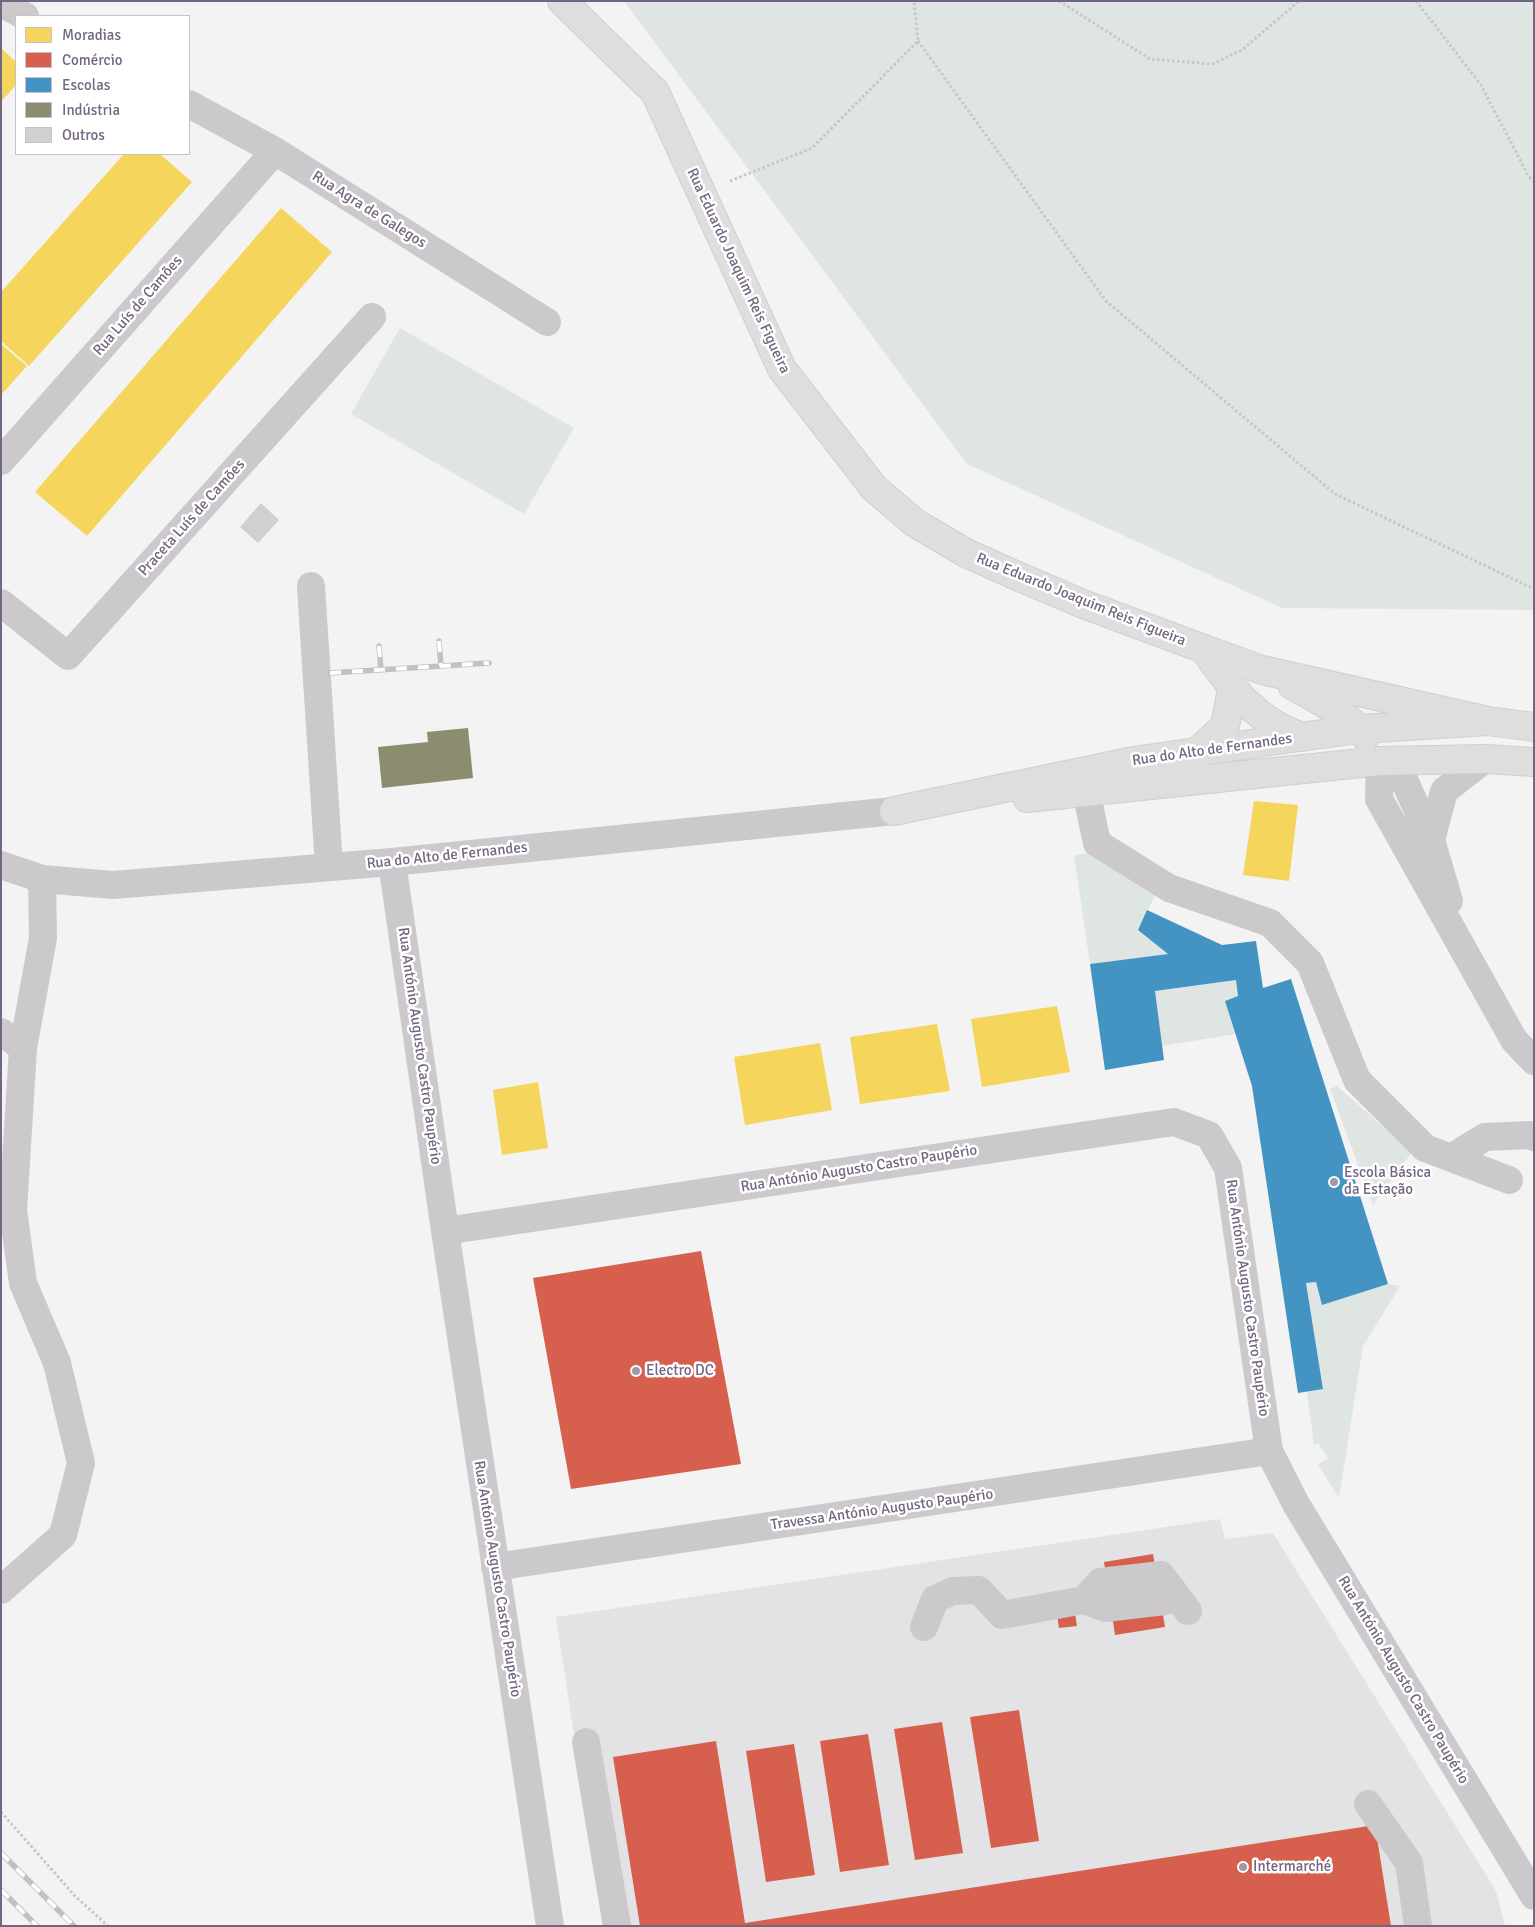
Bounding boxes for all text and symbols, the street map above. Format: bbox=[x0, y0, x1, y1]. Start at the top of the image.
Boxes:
legend bbox=[15, 15, 190, 155]
text: Moradias bbox=[62, 26, 121, 44]
text: Comércio bbox=[62, 51, 123, 69]
text: Escolas bbox=[62, 76, 110, 94]
text: Indústria bbox=[62, 101, 120, 119]
text: Outros bbox=[62, 126, 105, 144]
street label: Rua Eduardo Joaquim Reis Figueira bbox=[682, 165, 794, 377]
street label: Rua Agra de Galegos bbox=[309, 168, 429, 252]
street label: Rua Luís de Camões bbox=[90, 252, 186, 360]
street label: Praceta Luís de Camões bbox=[135, 456, 249, 580]
street label: Rua Eduardo Joaquim Reis Figueira bbox=[974, 550, 1188, 650]
street label: Rua do Alto de Fernandes bbox=[1131, 730, 1293, 770]
street label: Rua do Alto de Fernandes bbox=[366, 839, 528, 873]
street label: Rua António Augusto Castro Paupério bbox=[393, 926, 445, 1166]
street label: Rua António Augusto Castro Paupério bbox=[739, 1141, 979, 1197]
place label: Escola Básica da Estação bbox=[1344, 1164, 1431, 1199]
marker: Escola Básica da Estação bbox=[1328, 1176, 1340, 1188]
street label: Rua António Augusto Castro Paupério bbox=[1221, 1178, 1273, 1418]
place label: Electro DC bbox=[646, 1362, 714, 1380]
marker: Electro DC bbox=[630, 1365, 642, 1377]
street label: Rua António Augusto Castro Paupério bbox=[469, 1459, 525, 1699]
street label: Travessa António Augusto Paupério bbox=[770, 1485, 994, 1535]
street label: Rua António Augusto Castro Paupério bbox=[1334, 1573, 1472, 1787]
place label: Intermarché bbox=[1253, 1858, 1331, 1876]
marker: Intermarché bbox=[1237, 1861, 1249, 1873]

